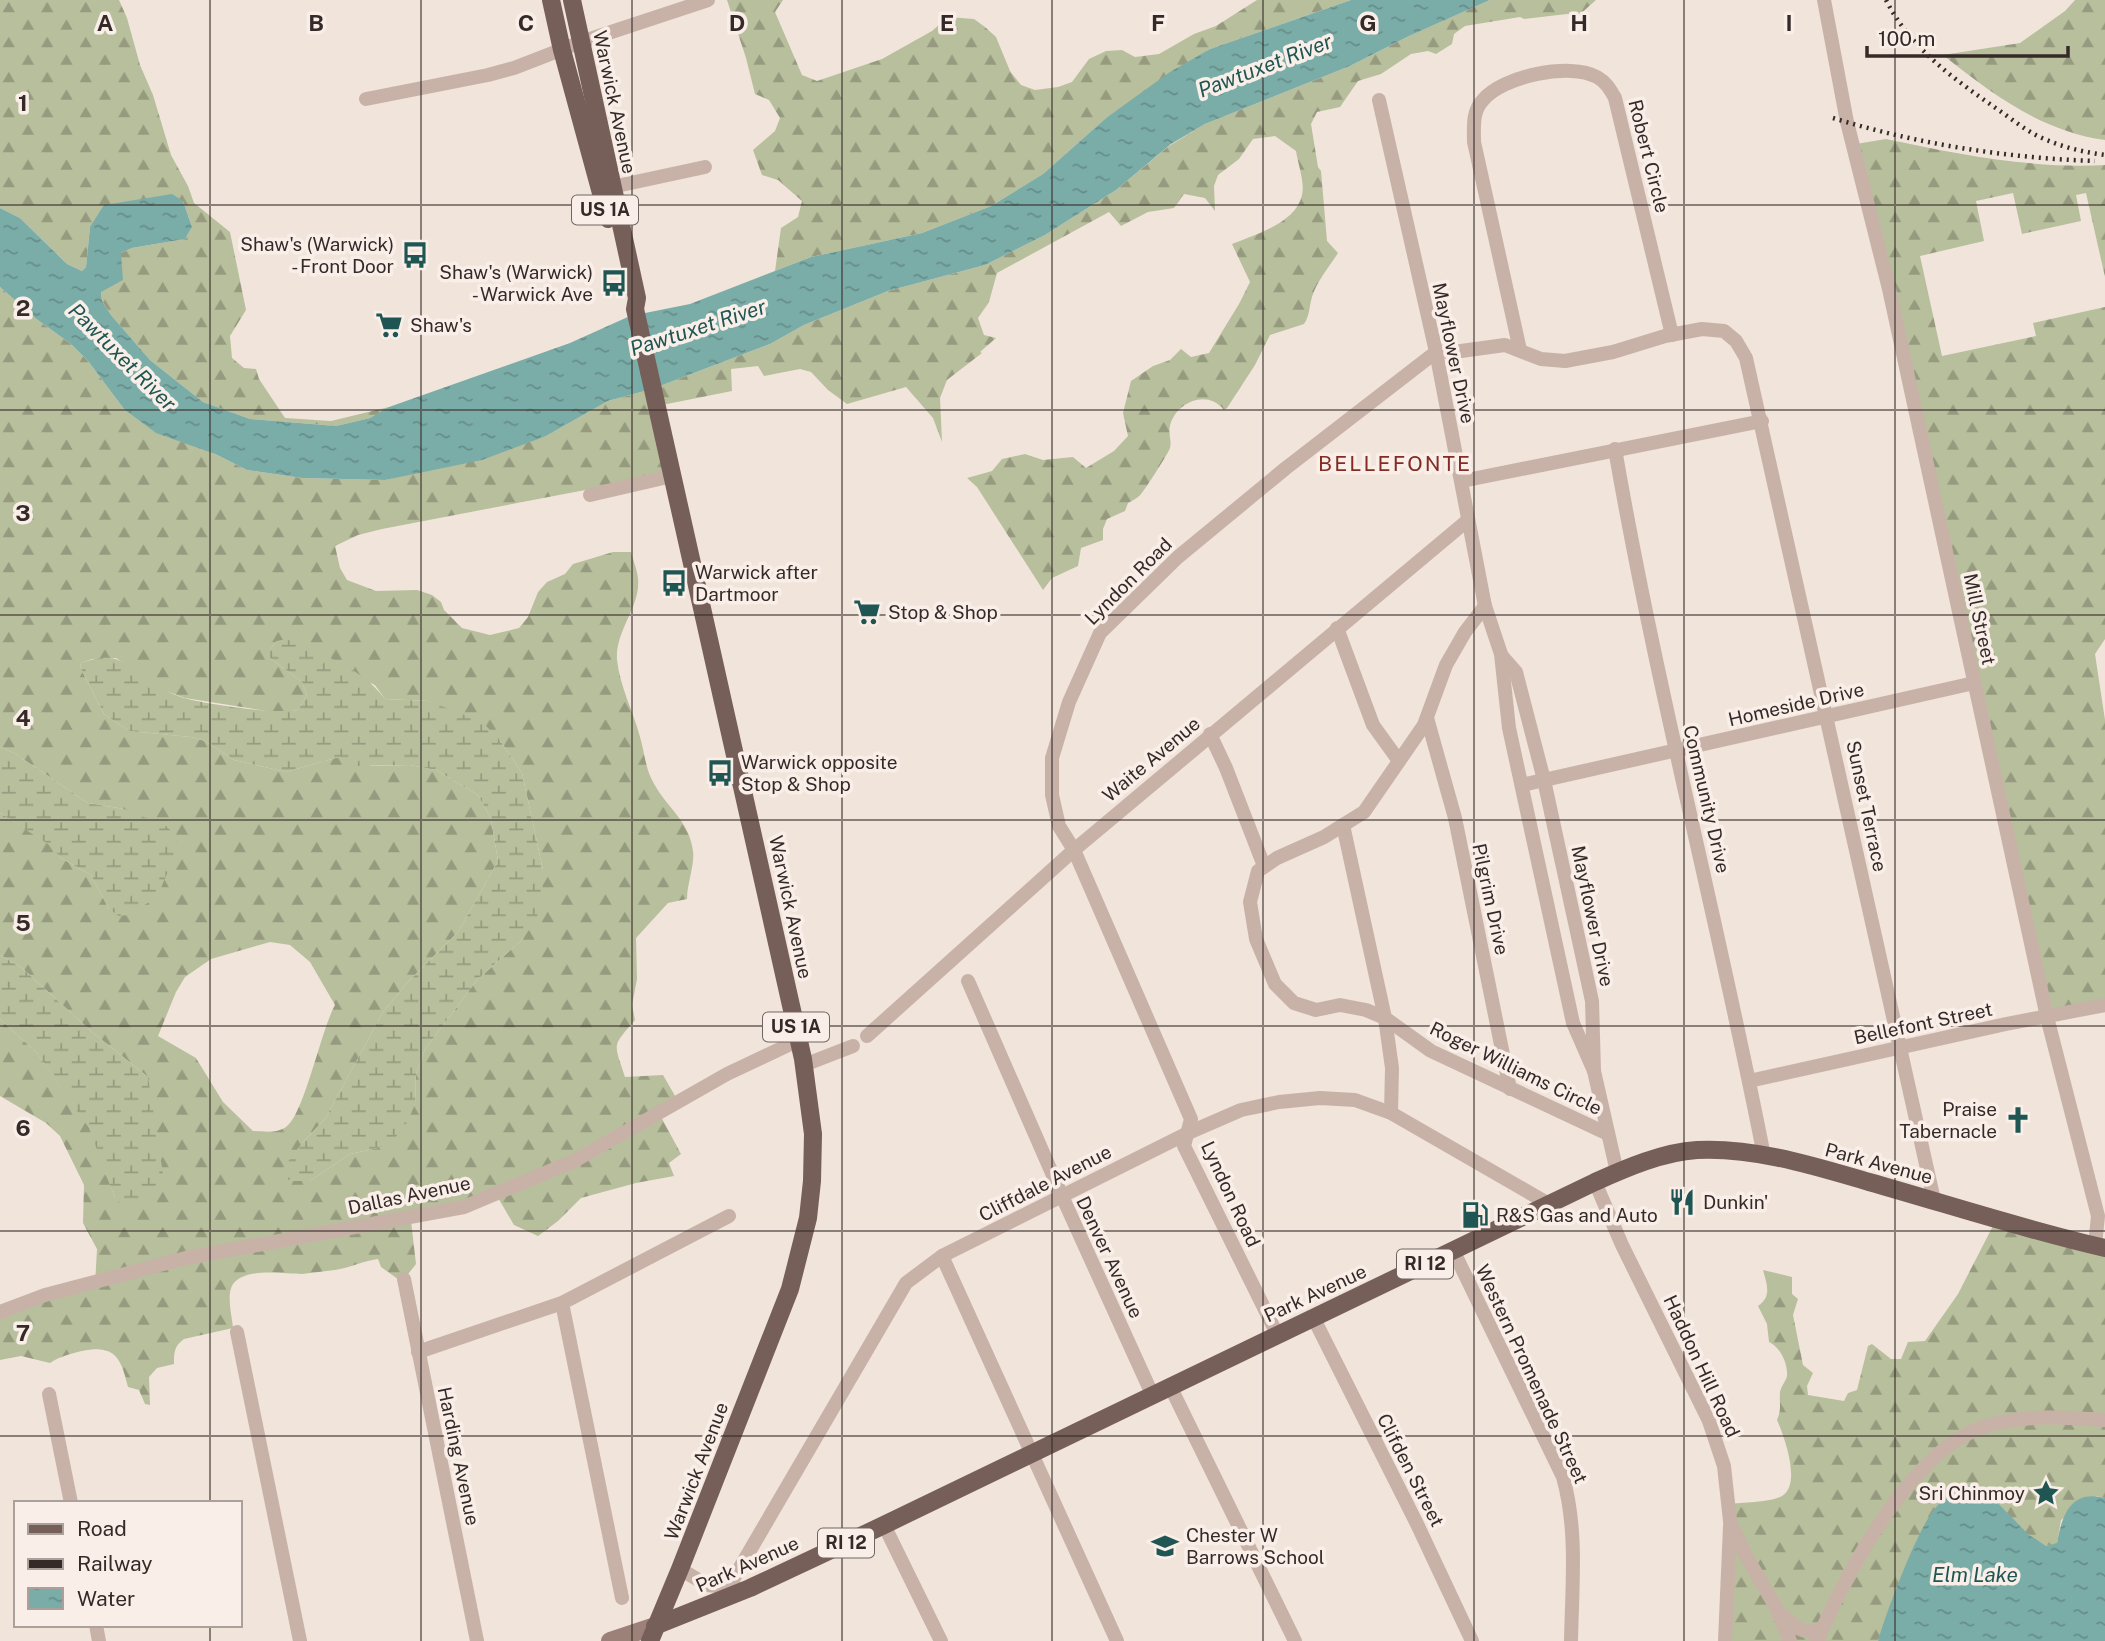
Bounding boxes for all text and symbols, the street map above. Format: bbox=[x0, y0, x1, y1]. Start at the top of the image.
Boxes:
text: A bbox=[97, 9, 114, 36]
text: B bbox=[308, 9, 324, 36]
text: C bbox=[518, 9, 534, 36]
text: D bbox=[729, 9, 745, 36]
text: E bbox=[940, 9, 954, 36]
text: F bbox=[1151, 9, 1165, 36]
text: G bbox=[1359, 9, 1377, 36]
text: H bbox=[1570, 9, 1588, 36]
text: I bbox=[1785, 9, 1793, 36]
scale bar bbox=[1867, 14, 2068, 58]
text: 100 m bbox=[1878, 26, 1935, 51]
street label: Warwick Avenue bbox=[589, 28, 641, 176]
water label: Pawtuxet River bbox=[1194, 28, 1336, 103]
text: 1 bbox=[18, 89, 28, 116]
street label: Robert Circle bbox=[1624, 97, 1674, 215]
road number: US 1A bbox=[572, 196, 638, 224]
place label: Shaw's (Warwick) - Front Door bbox=[240, 233, 394, 277]
bus stop icon: Shaw's (Warwick) - Front Door bbox=[400, 240, 430, 270]
place label: Shaw's (Warwick) - Warwick Ave bbox=[439, 261, 593, 305]
bus stop icon: Shaw's (Warwick) - Warwick Ave bbox=[599, 268, 629, 298]
street label: Mayflower Drive bbox=[1428, 281, 1480, 425]
water label: Pawtuxet River bbox=[627, 293, 770, 361]
text: 2 bbox=[16, 294, 30, 321]
water label: Pawtuxet River bbox=[63, 298, 182, 416]
supermarket icon: Shaw's bbox=[374, 310, 404, 340]
place label: Shaw's bbox=[410, 314, 472, 336]
district label: BELLEFONTE bbox=[1318, 451, 1472, 476]
text: 3 bbox=[15, 499, 31, 526]
street label: Lyndon Road bbox=[1080, 533, 1176, 629]
place label: Warwick after Dartmoor bbox=[695, 561, 818, 605]
bus stop icon: Warwick after Dartmoor bbox=[659, 568, 689, 598]
street label: Mill Street bbox=[1960, 571, 2000, 667]
supermarket icon: Stop & Shop bbox=[852, 597, 882, 627]
place label: Stop & Shop bbox=[888, 601, 998, 623]
street label: Homeside Drive bbox=[1726, 678, 1866, 730]
text: 4 bbox=[15, 704, 31, 731]
street label: Waite Avenue bbox=[1098, 712, 1204, 806]
street label: Community Drive bbox=[1679, 723, 1735, 875]
street label: Sunset Terrace bbox=[1842, 738, 1892, 874]
place label: Warwick opposite Stop & Shop bbox=[741, 751, 898, 795]
bus stop icon: Warwick opposite Stop & Shop bbox=[705, 758, 735, 788]
street label: Warwick Avenue bbox=[765, 833, 817, 981]
street label: Pilgrim Drive bbox=[1468, 841, 1514, 957]
street label: Mayflower Drive bbox=[1567, 844, 1619, 988]
text: 5 bbox=[15, 909, 31, 936]
street label: Bellefont Street bbox=[1852, 998, 1994, 1048]
road number: US 1A bbox=[763, 1012, 829, 1042]
street label: Roger Williams Circle bbox=[1427, 1017, 1605, 1119]
place label: Praise Tabernacle bbox=[1899, 1098, 1997, 1142]
church icon: Praise Tabernacle bbox=[2003, 1105, 2033, 1135]
text: 6 bbox=[15, 1114, 31, 1141]
street label: Lyndon Road bbox=[1197, 1138, 1265, 1250]
street label: Park Avenue bbox=[1823, 1138, 1935, 1188]
street label: Cliffdale Avenue bbox=[975, 1140, 1115, 1226]
street label: Dallas Avenue bbox=[346, 1171, 472, 1219]
restaurant icon: Dunkin' bbox=[1667, 1187, 1697, 1217]
place label: Dunkin' bbox=[1703, 1191, 1768, 1213]
street label: Denver Avenue bbox=[1072, 1193, 1148, 1321]
fuel station icon: R&S Gas and Auto bbox=[1460, 1200, 1490, 1230]
place label: R&S Gas and Auto bbox=[1496, 1204, 1658, 1226]
road number: RI 12 bbox=[1397, 1250, 1453, 1279]
street label: Park Avenue bbox=[1260, 1260, 1370, 1326]
street label: Western Promenade Street bbox=[1472, 1261, 1592, 1487]
street label: Haddon Hill Road bbox=[1659, 1291, 1745, 1441]
text: 7 bbox=[16, 1319, 30, 1346]
street label: Harding Avenue bbox=[434, 1385, 484, 1527]
street label: Warwick Avenue bbox=[660, 1399, 732, 1543]
street label: Clifden Street bbox=[1373, 1410, 1449, 1530]
place icon: Sri Chinmoy bbox=[2031, 1478, 2061, 1508]
place label: Sri Chinmoy bbox=[1918, 1482, 2025, 1504]
legend bbox=[14, 1501, 242, 1627]
text: Road bbox=[77, 1516, 127, 1541]
place label: Chester W Barrows School bbox=[1186, 1524, 1325, 1568]
road number: RI 12 bbox=[818, 1528, 874, 1558]
street label: Park Avenue bbox=[692, 1531, 802, 1597]
school or university icon: Chester W Barrows School bbox=[1150, 1531, 1180, 1561]
text: Railway bbox=[77, 1551, 153, 1576]
water label: Elm Lake bbox=[1932, 1562, 2018, 1587]
text: Water bbox=[77, 1586, 135, 1611]

